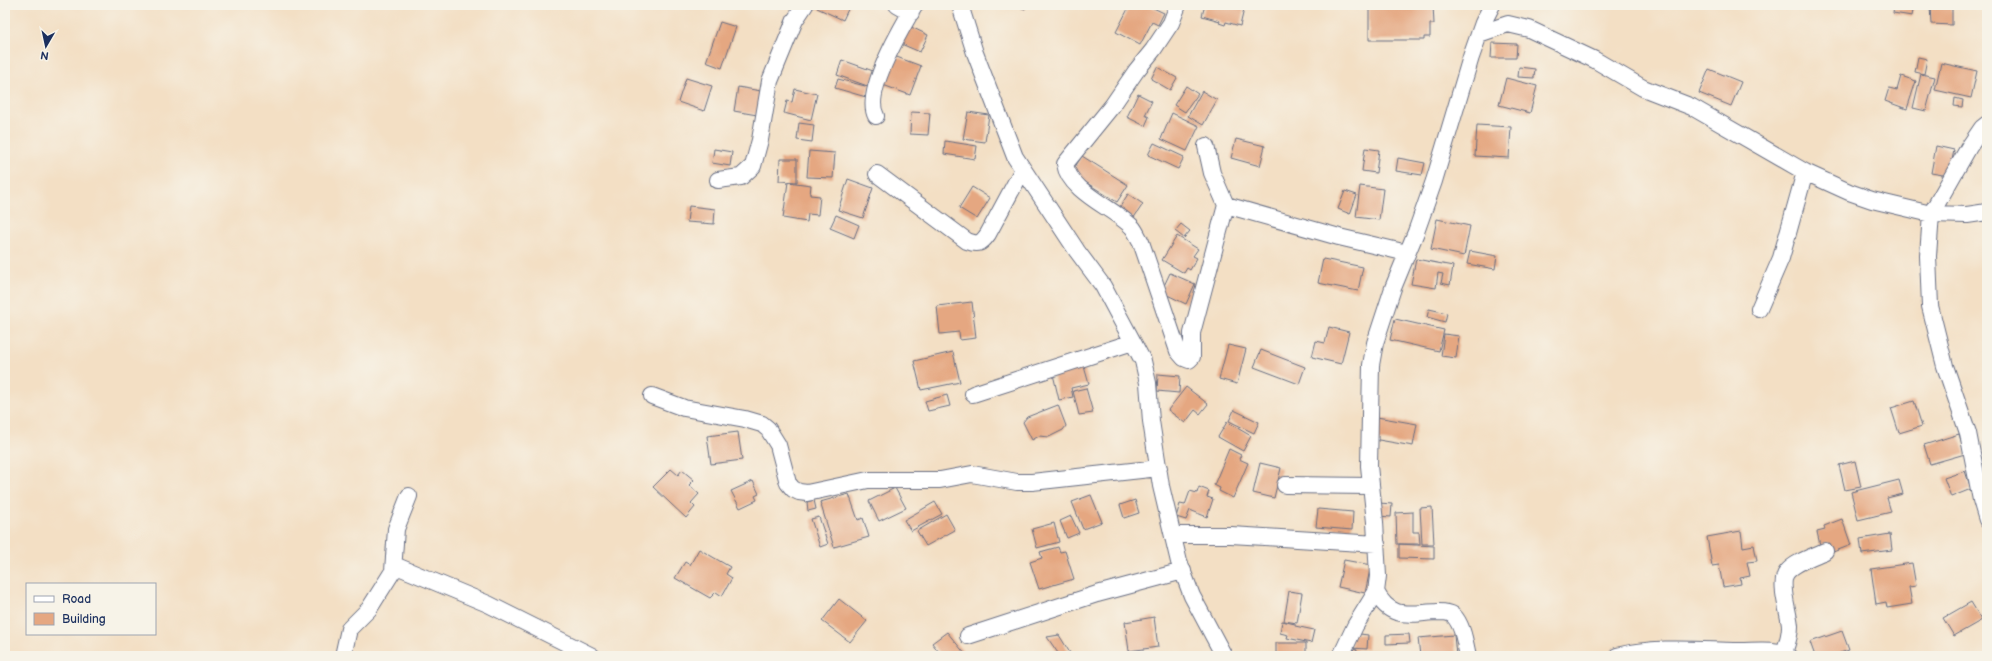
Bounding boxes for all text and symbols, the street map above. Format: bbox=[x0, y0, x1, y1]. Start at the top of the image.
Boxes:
north arrow bbox=[26, 26, 66, 66]
text: N bbox=[39, 48, 50, 62]
legend bbox=[26, 583, 156, 635]
text: Road bbox=[62, 592, 91, 607]
text: Building bbox=[62, 612, 106, 627]

